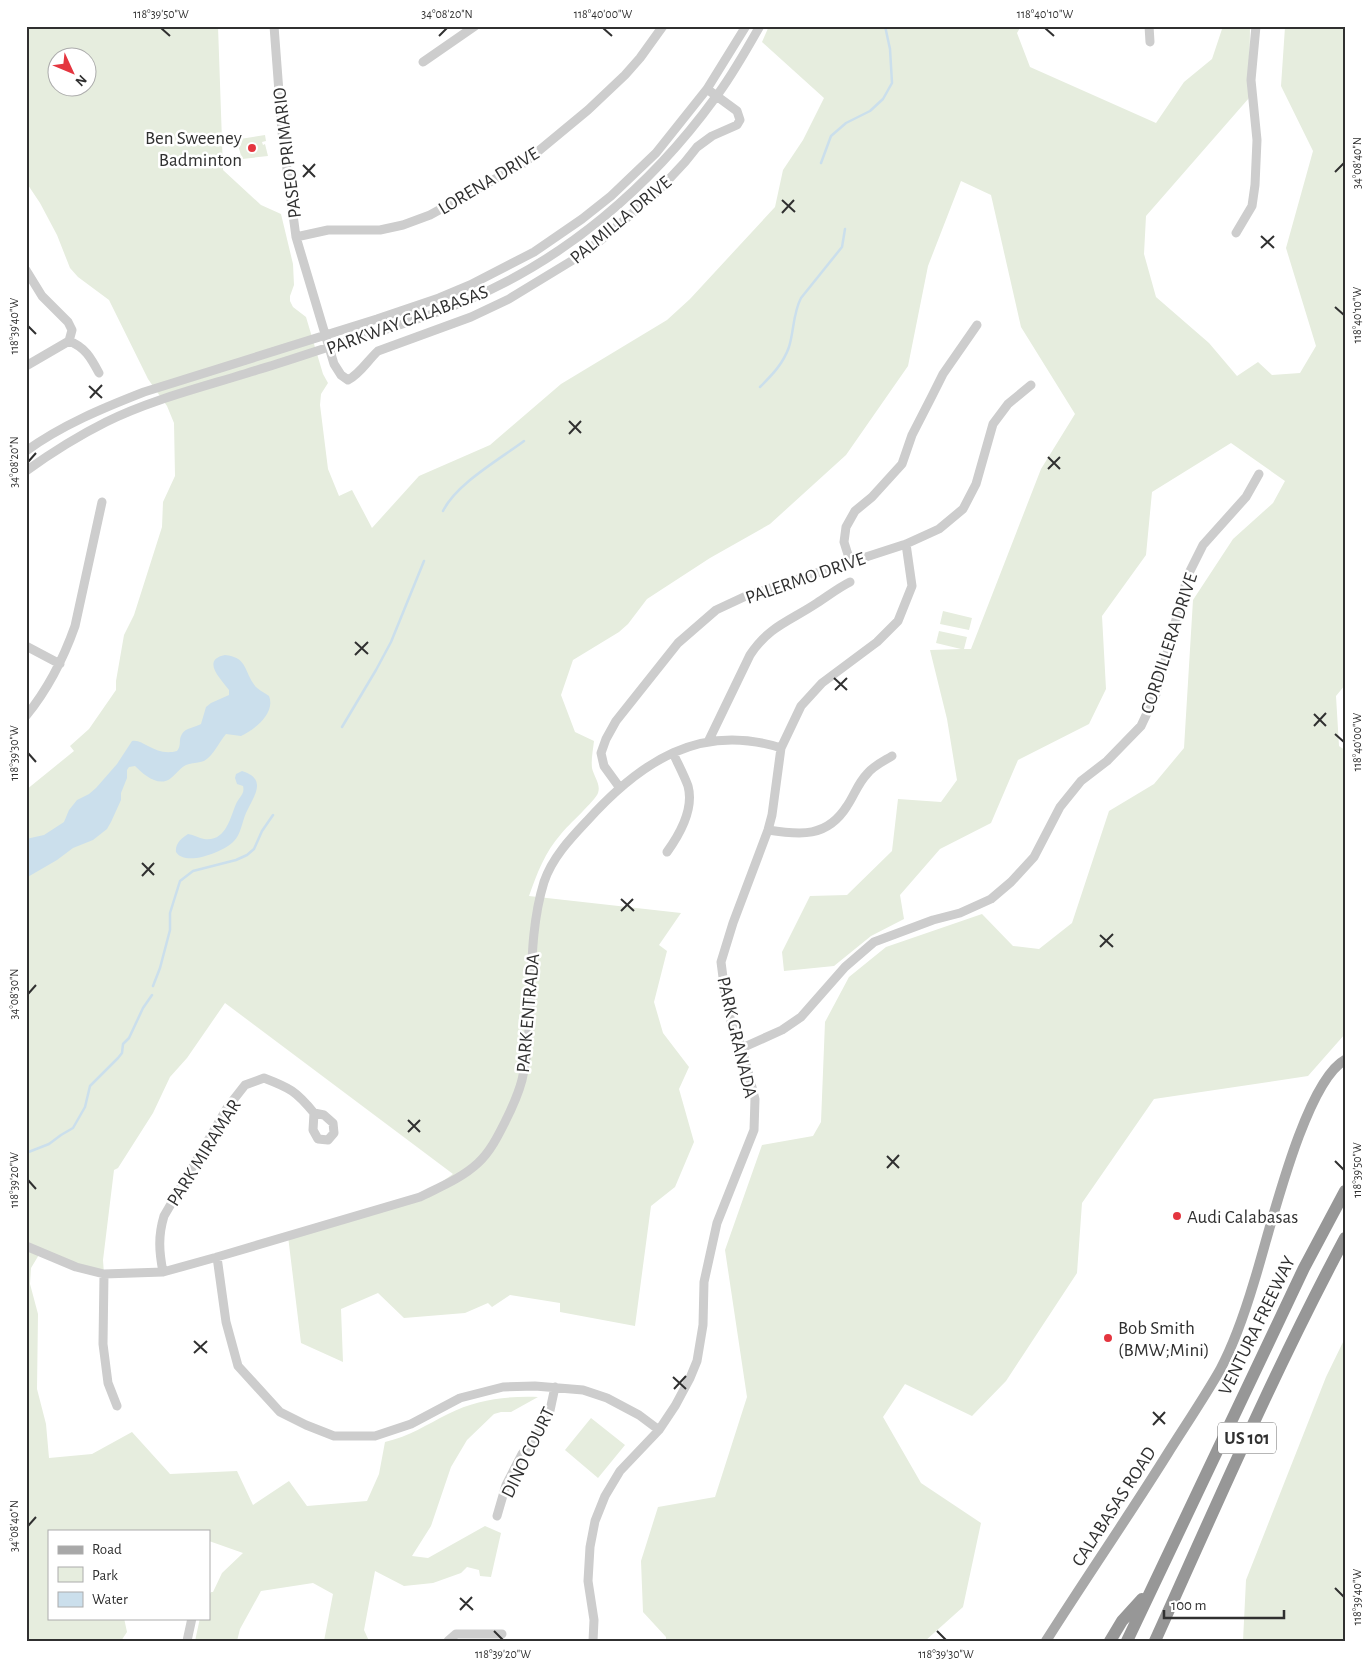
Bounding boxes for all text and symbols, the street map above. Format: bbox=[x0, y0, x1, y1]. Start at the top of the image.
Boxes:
text: 118°39'50"W bbox=[133, 8, 189, 20]
text: 34°08'20"N bbox=[421, 8, 473, 20]
text: 118°40'00"W bbox=[574, 8, 633, 20]
text: 118°40'10"W bbox=[1017, 8, 1073, 20]
north arrow bbox=[48, 48, 98, 98]
text: N bbox=[72, 72, 89, 89]
street label: PASEO PRIMARIO bbox=[270, 86, 305, 219]
place label: Ben Sweeney Badminton bbox=[145, 129, 242, 170]
text: 34°08'40"N bbox=[1351, 137, 1363, 189]
marker: Ben Sweeney Badminton bbox=[246, 142, 258, 154]
street label: LORENA DRIVE bbox=[435, 144, 542, 219]
street label: PALMILLA DRIVE bbox=[567, 173, 675, 268]
street label: PARKWAY CALABASAS bbox=[324, 282, 491, 358]
text: 118°40'10"W bbox=[1351, 287, 1363, 343]
text: 118°39'40"W bbox=[8, 298, 20, 354]
text: 34°08'20"N bbox=[8, 436, 20, 488]
street label: PALERMO DRIVE bbox=[743, 549, 868, 608]
street label: CORDILLERA DRIVE bbox=[1138, 571, 1201, 716]
text: 118°40'00"W bbox=[1351, 712, 1363, 771]
text: 118°39'30"W bbox=[8, 725, 20, 781]
street label: PARK ENTRADA bbox=[514, 953, 543, 1074]
text: 34°08'30"N bbox=[8, 968, 20, 1020]
street label: PARK GRANADA bbox=[713, 975, 760, 1100]
street label: PARK MIRAMAR bbox=[164, 1096, 245, 1210]
text: 118°39'50"W bbox=[1351, 1142, 1363, 1198]
text: 118°39'20"W bbox=[8, 1152, 20, 1208]
place label: Audi Calabasas bbox=[1187, 1208, 1298, 1227]
marker: Audi Calabasas bbox=[1171, 1210, 1183, 1222]
street label: VENTURA FREEWAY bbox=[1215, 1253, 1299, 1398]
place label: Bob Smith (BMW;Mini) bbox=[1118, 1319, 1210, 1360]
marker: Bob Smith (BMW;Mini) bbox=[1102, 1332, 1114, 1344]
street label: DINO COURT bbox=[498, 1404, 558, 1501]
road number: US 101 bbox=[1218, 1422, 1276, 1454]
street label: CALABASAS ROAD bbox=[1069, 1444, 1160, 1570]
text: 34°08'40"N bbox=[8, 1500, 20, 1552]
legend bbox=[48, 1530, 210, 1620]
text: Road bbox=[92, 1542, 122, 1557]
text: Park bbox=[92, 1568, 118, 1583]
text: 118°39'40"W bbox=[1351, 1569, 1363, 1625]
scale bar bbox=[1164, 1587, 1284, 1619]
text: Water bbox=[92, 1592, 128, 1607]
text: 100 m bbox=[1171, 1598, 1206, 1613]
text: 118°39'20"W bbox=[475, 1648, 531, 1660]
text: 118°39'30"W bbox=[918, 1648, 974, 1660]

